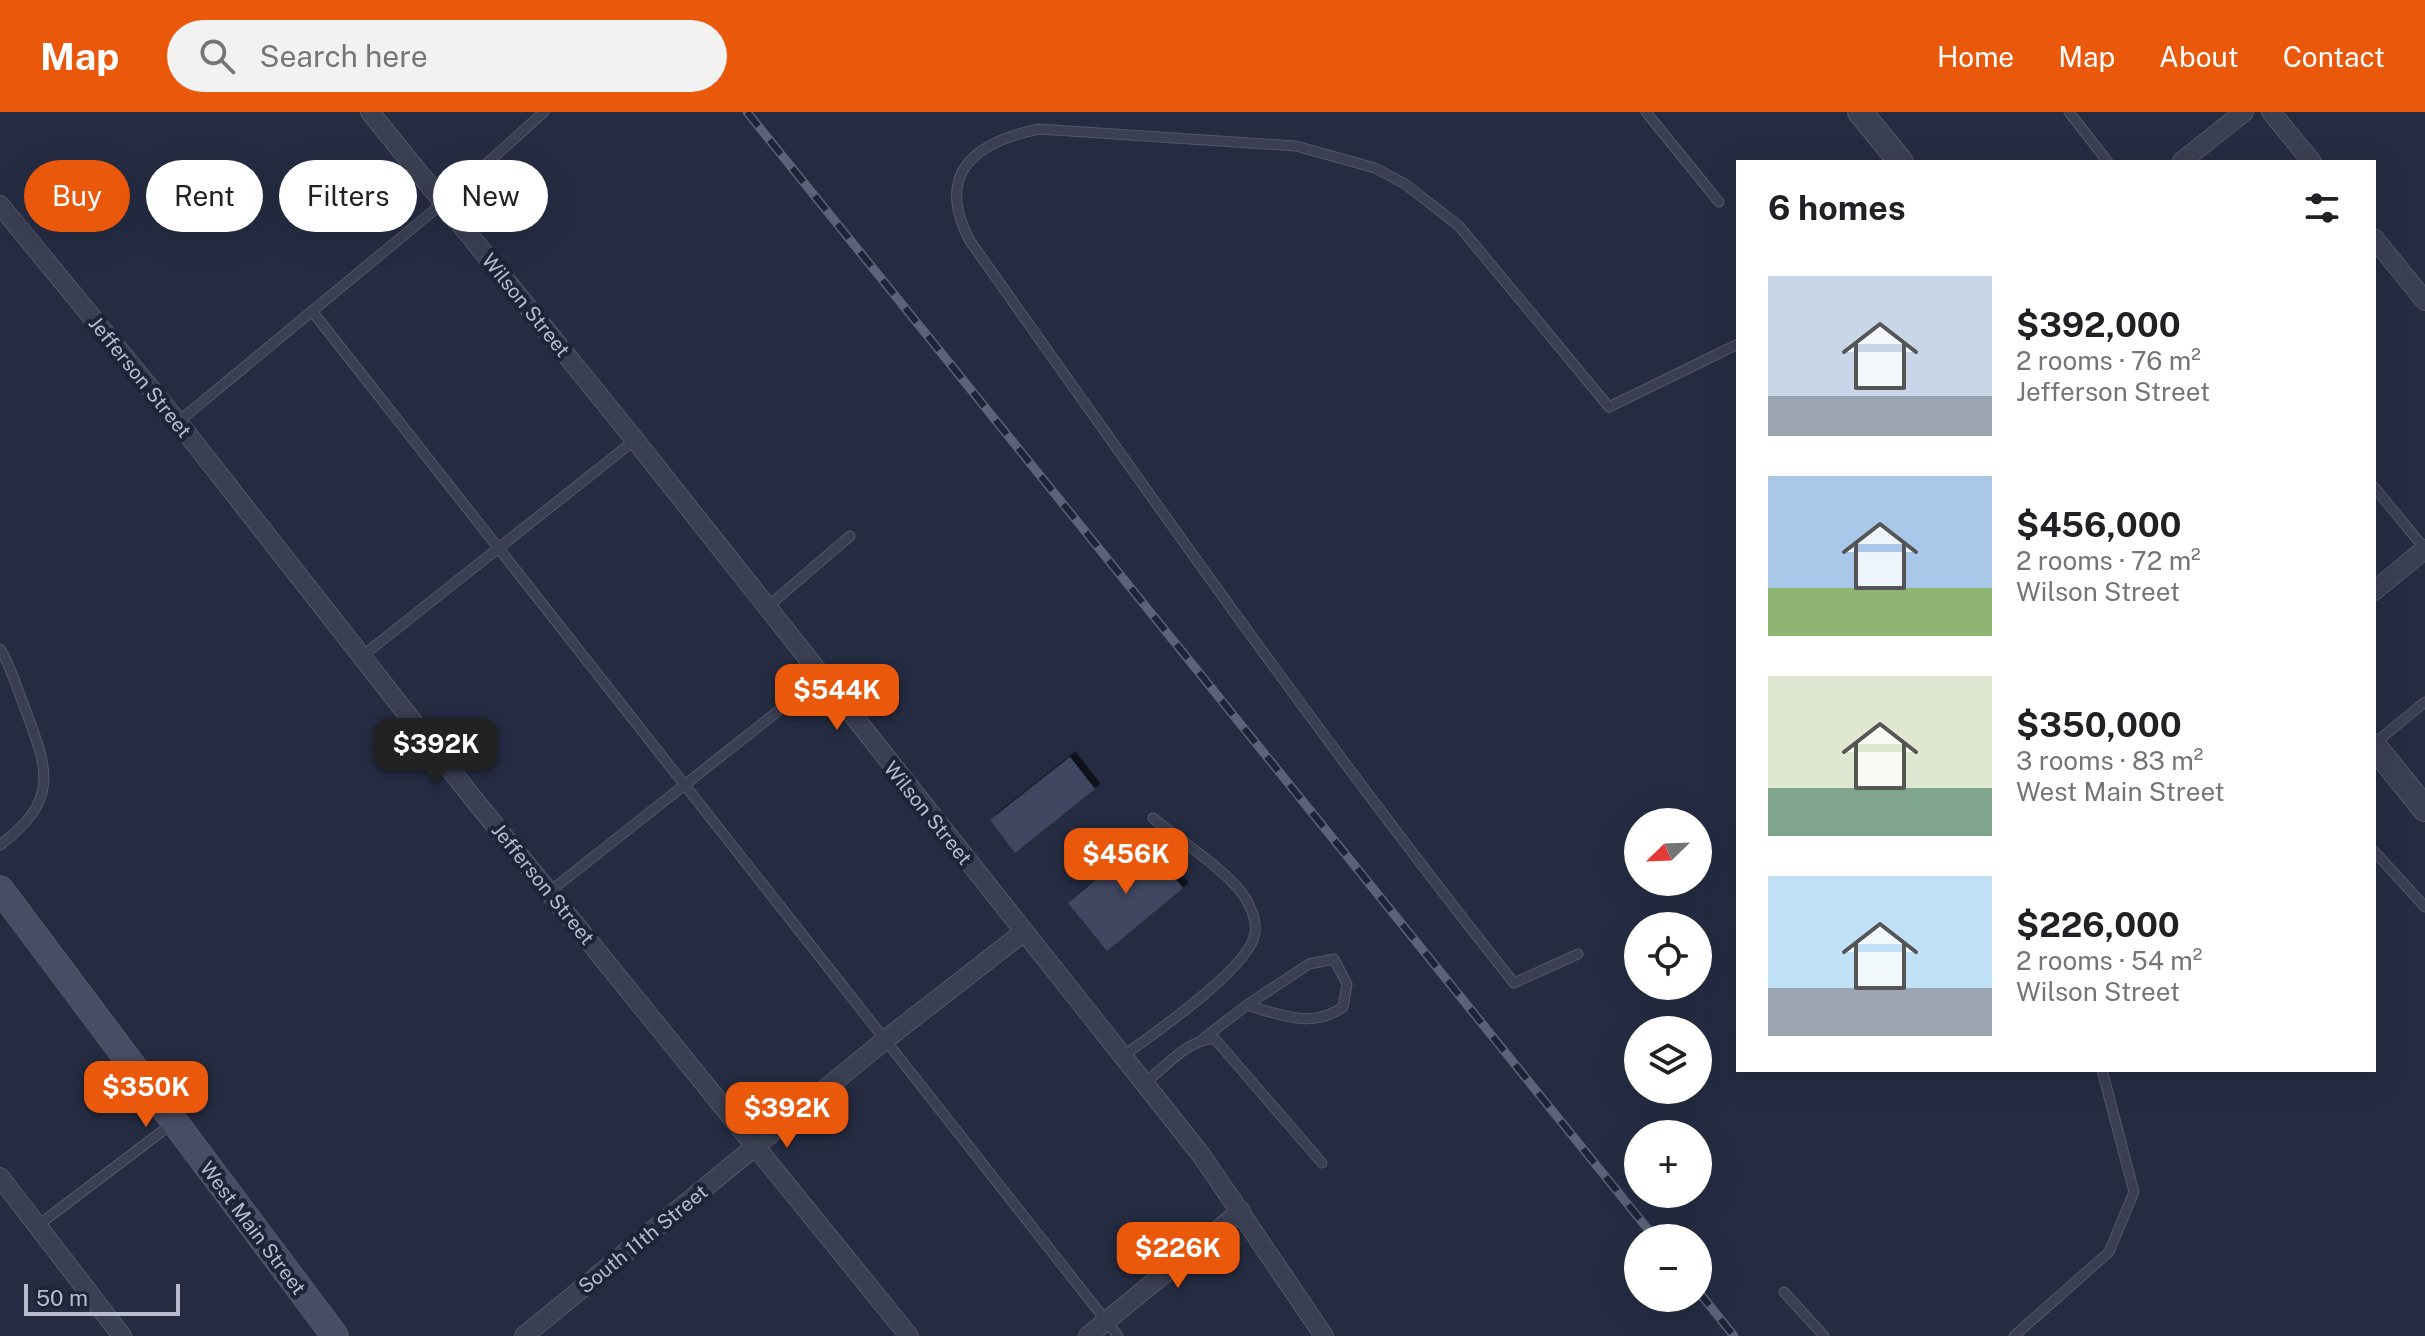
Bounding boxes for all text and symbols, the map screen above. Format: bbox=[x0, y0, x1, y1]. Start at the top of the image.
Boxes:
search box bbox=[167, 20, 727, 92]
text: Map bbox=[40, 34, 119, 79]
icon: search bbox=[195, 34, 239, 78]
text: Search here bbox=[259, 38, 428, 74]
text: Home bbox=[1937, 40, 2014, 73]
text: Map bbox=[2058, 40, 2115, 73]
text: About bbox=[2159, 40, 2239, 73]
text: Contact bbox=[2283, 40, 2385, 73]
chip: Buy bbox=[24, 160, 130, 232]
chip: Rent bbox=[146, 160, 263, 232]
chip: Filters bbox=[279, 160, 417, 232]
chip: New bbox=[433, 160, 548, 232]
icon: filters bbox=[2300, 186, 2344, 230]
text: 6 homes bbox=[1768, 188, 1906, 228]
street label: Wilson Street bbox=[477, 248, 575, 362]
text: $392,000 bbox=[2016, 305, 2181, 345]
icon: home bbox=[1832, 308, 1928, 404]
street label: Jefferson Street bbox=[84, 311, 196, 443]
text: 2 rooms · 76 m² bbox=[2016, 345, 2201, 376]
text: Jefferson Street bbox=[2016, 376, 2210, 407]
text: $456,000 bbox=[2016, 505, 2181, 545]
icon: home bbox=[1832, 508, 1928, 604]
text: 2 rooms · 72 m² bbox=[2016, 545, 2201, 576]
text: Wilson Street bbox=[2016, 576, 2180, 607]
pin: $544K bbox=[781, 664, 893, 732]
text: $544K bbox=[793, 674, 881, 705]
text: $350,000 bbox=[2016, 705, 2182, 745]
icon: home bbox=[1832, 708, 1928, 804]
pin: $392K bbox=[380, 718, 492, 786]
text: $392K bbox=[392, 728, 480, 759]
text: 3 rooms · 83 m² bbox=[2016, 745, 2203, 776]
street label: Wilson Street bbox=[879, 756, 977, 870]
text: West Main Street bbox=[2016, 776, 2225, 807]
north arrow bbox=[1624, 808, 1712, 896]
map controls bbox=[1624, 808, 1712, 1312]
street label: Jefferson Street bbox=[487, 818, 599, 950]
pin: $456K bbox=[1070, 828, 1182, 896]
text: $456K bbox=[1082, 838, 1170, 869]
text: $226,000 bbox=[2016, 905, 2180, 945]
icon: home bbox=[1832, 908, 1928, 1004]
button: locate bbox=[1624, 912, 1712, 1000]
text: 2 rooms · 54 m² bbox=[2016, 945, 2202, 976]
text: Wilson Street bbox=[2016, 976, 2180, 1007]
button: layers bbox=[1624, 1016, 1712, 1104]
pin: $350K bbox=[90, 1061, 202, 1129]
text: $350K bbox=[102, 1071, 190, 1102]
pin: $392K bbox=[731, 1082, 843, 1150]
text: $392K bbox=[743, 1092, 831, 1123]
button: + bbox=[1624, 1120, 1712, 1208]
street label: West Main Street bbox=[195, 1157, 311, 1299]
street label: South 11th Street bbox=[574, 1180, 712, 1298]
pin: $226K bbox=[1122, 1222, 1234, 1290]
button: − bbox=[1624, 1224, 1712, 1312]
text: $226K bbox=[1135, 1232, 1221, 1263]
scale bar bbox=[24, 1280, 180, 1316]
text: 50 m bbox=[36, 1285, 88, 1311]

